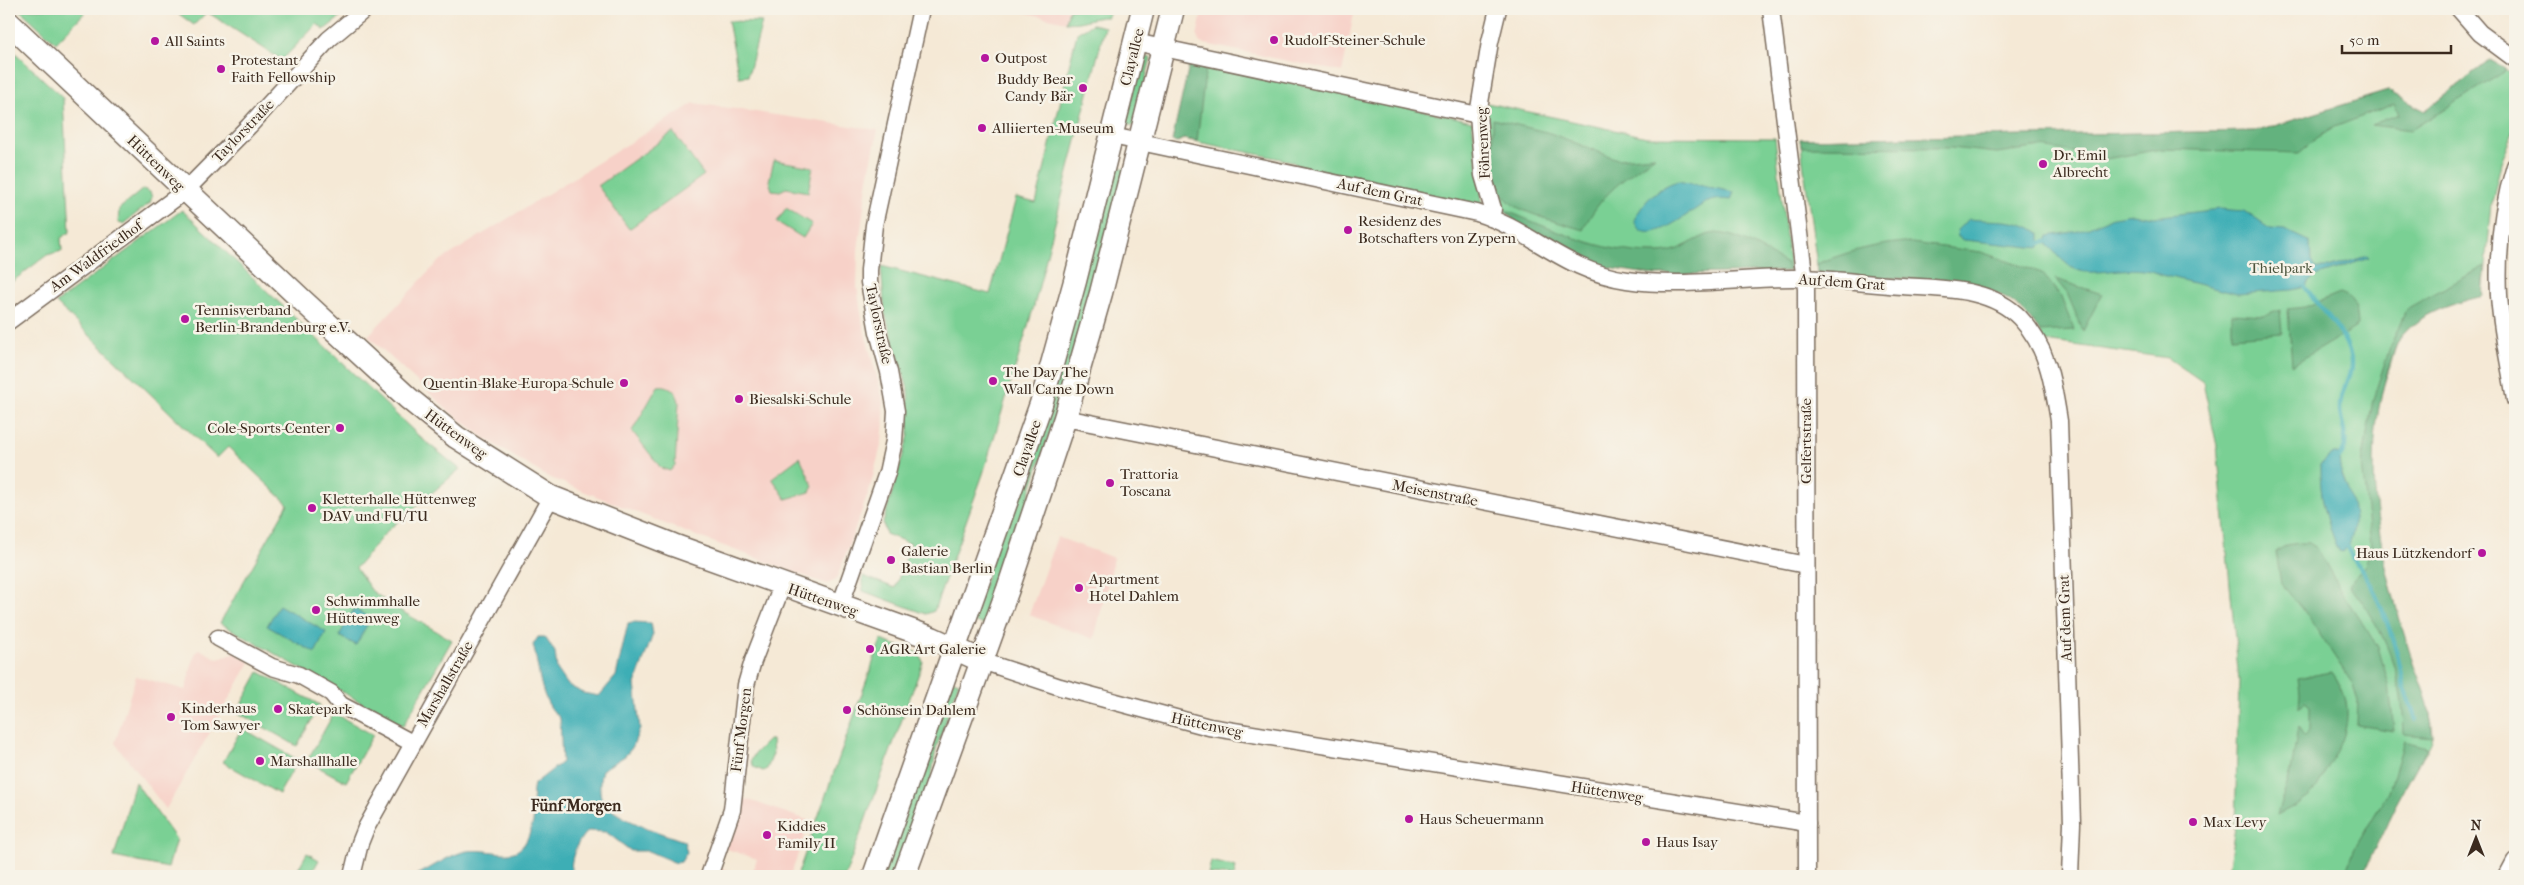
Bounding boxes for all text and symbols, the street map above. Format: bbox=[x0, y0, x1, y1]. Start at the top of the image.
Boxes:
scale bar bbox=[2342, 22, 2450, 54]
street label: Clayallee bbox=[1116, 26, 1148, 88]
place label: Rudolf-Steiner-Schule bbox=[1284, 31, 1426, 49]
text: 50 m bbox=[2349, 31, 2380, 49]
place label: All Saints bbox=[164, 32, 225, 50]
marker: Rudolf-Steiner-Schule bbox=[1268, 34, 1280, 46]
marker: All Saints bbox=[149, 35, 161, 47]
place label: Outpost bbox=[995, 49, 1048, 67]
place label: Protestant Faith Fellowship bbox=[231, 51, 336, 86]
marker: Outpost bbox=[979, 52, 991, 64]
marker: Protestant Faith Fellowship bbox=[215, 63, 227, 75]
place label: Buddy Bear Candy Bär bbox=[997, 70, 1074, 105]
marker: Buddy Bear Candy Bär bbox=[1077, 82, 1089, 94]
street label: Taylorstraße bbox=[208, 95, 278, 166]
street label: Föhrenweg bbox=[1472, 105, 1494, 180]
place label: Alliierten-Museum bbox=[991, 119, 1114, 137]
marker: Alliierten-Museum bbox=[976, 122, 988, 134]
street label: Hüttenweg bbox=[123, 131, 189, 196]
place label: Dr. Emil Albrecht bbox=[2052, 146, 2109, 181]
marker: Dr. Emil Albrecht bbox=[2037, 158, 2049, 170]
street label: Auf dem Grat bbox=[1335, 174, 1425, 210]
place label: Residenz des Botschafters von Zypern bbox=[1358, 212, 1516, 247]
street label: Am Waldfriedhof bbox=[45, 215, 148, 296]
marker: Residenz des Botschafters von Zypern bbox=[1342, 224, 1354, 236]
park label: Thielpark bbox=[2249, 259, 2313, 277]
street label: Auf dem Grat bbox=[1797, 270, 1887, 294]
street label: Taylorstraße bbox=[862, 282, 896, 366]
place label: Tennisverband Berlin-Brandenburg e.V. bbox=[195, 301, 350, 336]
marker: Tennisverband Berlin-Brandenburg e.V. bbox=[179, 313, 191, 325]
place label: The Day The Wall Came Down bbox=[1002, 363, 1114, 398]
place label: Quentin-Blake-Europa-Schule bbox=[423, 374, 615, 392]
marker: The Day The Wall Came Down bbox=[987, 375, 999, 387]
marker: Quentin-Blake-Europa-Schule bbox=[618, 377, 630, 389]
place label: Biesalski-Schule bbox=[749, 390, 852, 408]
marker: Biesalski-Schule bbox=[733, 393, 745, 405]
street label: Gelfertstraße bbox=[1797, 397, 1815, 484]
street label: Hüttenweg bbox=[421, 405, 492, 463]
street label: Clayallee bbox=[1009, 417, 1045, 479]
place label: Cole-Sports-Center bbox=[207, 419, 331, 437]
marker: Cole-Sports-Center bbox=[334, 422, 346, 434]
place label: Trattoria Toscana bbox=[1120, 465, 1179, 500]
street label: Meisenstraße bbox=[1391, 476, 1480, 510]
marker: Trattoria Toscana bbox=[1104, 477, 1116, 489]
place label: Kletterhalle Hüttenweg DAV und FU/TU bbox=[322, 490, 477, 525]
marker: Kletterhalle Hüttenweg DAV und FU/TU bbox=[306, 502, 318, 514]
place label: Galerie Bastian Berlin bbox=[901, 542, 993, 577]
place label: Haus Lützkendorf bbox=[2356, 544, 2475, 562]
marker: Haus Lützkendorf bbox=[2476, 547, 2488, 559]
marker: Galerie Bastian Berlin bbox=[885, 554, 897, 566]
place label: Apartment Hotel Dahlem bbox=[1088, 570, 1180, 605]
street label: Auf dem Grat bbox=[2054, 574, 2076, 663]
street label: Hüttenweg bbox=[786, 580, 861, 621]
marker: Apartment Hotel Dahlem bbox=[1073, 582, 1085, 594]
place label: Schwimmhalle Hüttenweg bbox=[326, 592, 421, 627]
marker: Schwimmhalle Hüttenweg bbox=[310, 604, 322, 616]
street label: Marshallstraße bbox=[413, 637, 477, 730]
place label: AGR Art Galerie bbox=[879, 640, 987, 658]
marker: AGR Art Galerie bbox=[864, 643, 876, 655]
street label: Fünf Morgen bbox=[727, 686, 755, 773]
place label: Kinderhaus Tom Sawyer bbox=[181, 699, 261, 734]
place label: Skatepark bbox=[288, 700, 352, 718]
place label: Schönsein Dahlem bbox=[857, 701, 976, 719]
marker: Skatepark bbox=[272, 703, 284, 715]
marker: Schönsein Dahlem bbox=[841, 704, 853, 716]
street label: Hüttenweg bbox=[1169, 709, 1246, 742]
marker: Kinderhaus Tom Sawyer bbox=[165, 711, 177, 723]
place label: Marshallhalle bbox=[270, 752, 358, 770]
marker: Marshallhalle bbox=[254, 755, 266, 767]
street label: Hüttenweg bbox=[1570, 777, 1645, 807]
district label: Fünf Morgen bbox=[530, 796, 622, 816]
place label: Haus Scheuermann bbox=[1419, 810, 1544, 828]
north arrow bbox=[2452, 812, 2502, 862]
marker: Haus Scheuermann bbox=[1403, 813, 1415, 825]
place label: Max Levy bbox=[2203, 813, 2268, 831]
marker: Max Levy bbox=[2187, 816, 2199, 828]
place label: Kiddies Family II bbox=[777, 817, 836, 852]
text: N bbox=[2471, 817, 2482, 834]
marker: Kiddies Family II bbox=[761, 829, 773, 841]
place label: Haus Isay bbox=[1656, 833, 1719, 851]
marker: Haus Isay bbox=[1640, 836, 1652, 848]

